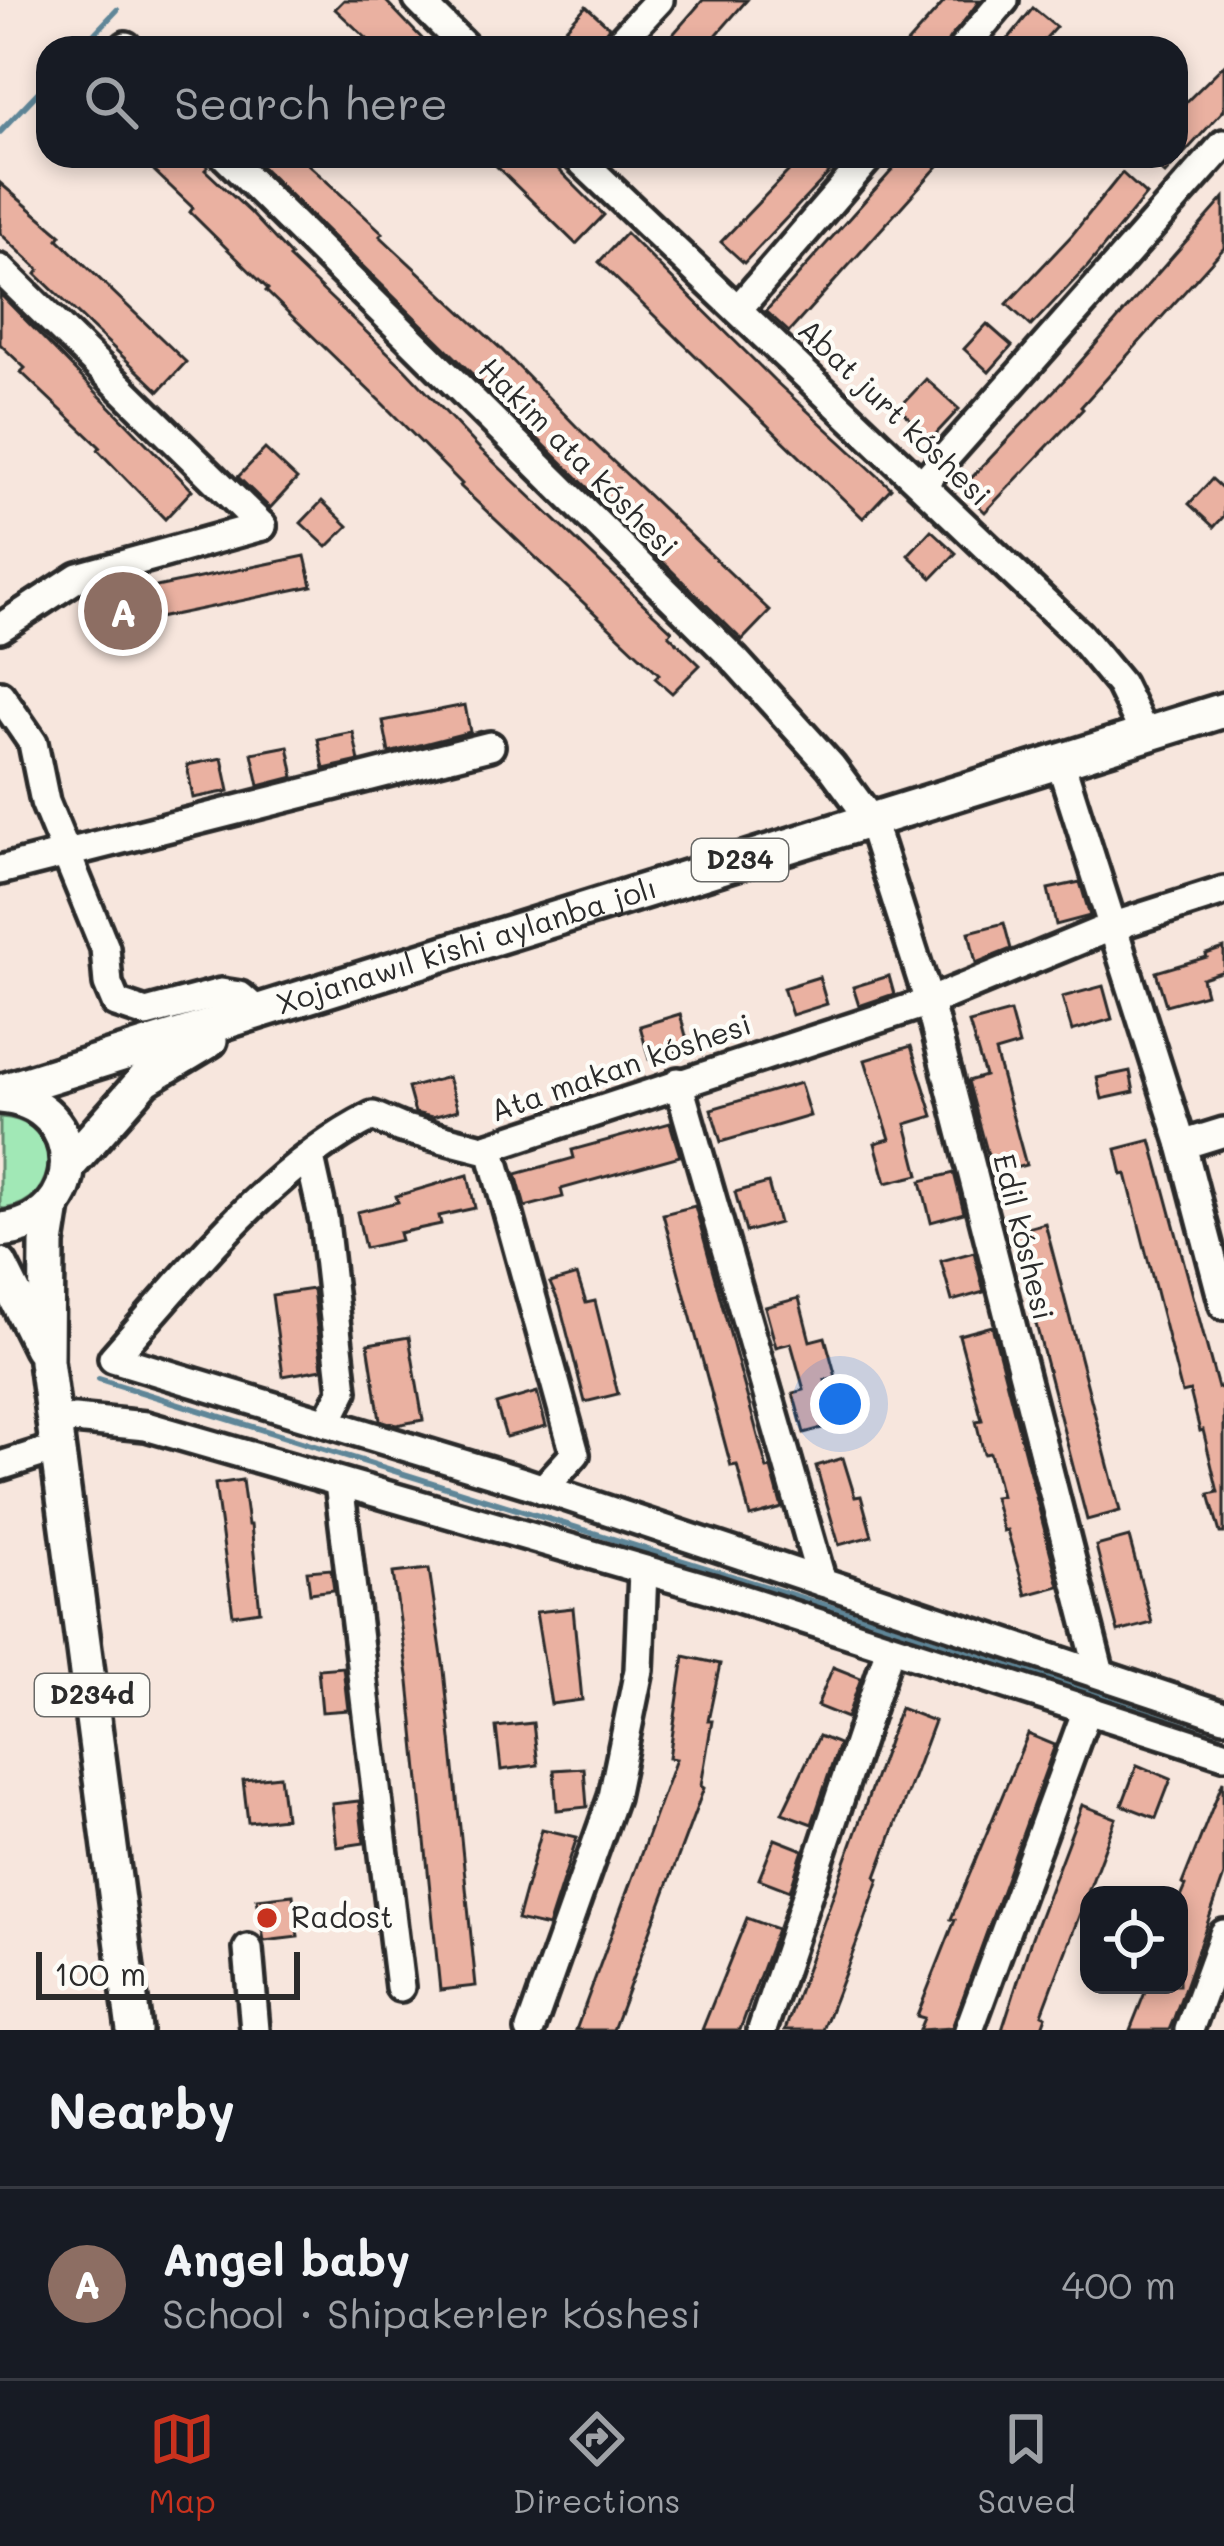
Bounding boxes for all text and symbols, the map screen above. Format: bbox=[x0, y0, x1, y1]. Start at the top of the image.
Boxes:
search box bbox=[36, 36, 1188, 168]
icon: search bbox=[78, 69, 144, 135]
text: Search here bbox=[174, 73, 448, 131]
street label: Abat jurt kóshesi bbox=[790, 309, 1000, 514]
street label: Hakim ata kóshesi bbox=[471, 348, 688, 565]
pin: A bbox=[84, 566, 162, 656]
road number: D234 bbox=[692, 839, 788, 881]
street label: Xojanawıl kishi aylanba jolı bbox=[271, 866, 661, 1023]
street label: Ata makan kóshesi bbox=[485, 1003, 756, 1130]
street label: Edil kóshesi bbox=[985, 1149, 1065, 1324]
your location bbox=[810, 1374, 870, 1434]
road number: D234d bbox=[35, 1674, 149, 1716]
map controls bbox=[1080, 1886, 1188, 1994]
button: locate bbox=[1080, 1886, 1188, 1994]
place label: Radost bbox=[291, 1896, 394, 1936]
marker: Radost bbox=[254, 1905, 280, 1931]
scale bar bbox=[36, 1946, 300, 1999]
text: 100 m bbox=[54, 1951, 146, 1994]
text: Nearby bbox=[48, 2075, 235, 2142]
text: Angel baby bbox=[162, 2229, 410, 2287]
text: A bbox=[73, 2258, 101, 2309]
text: 400 m bbox=[1061, 2258, 1176, 2309]
text: School · Shipakerler kóshesi bbox=[162, 2287, 701, 2338]
tab: Map bbox=[149, 2406, 216, 2521]
tab: Directions bbox=[513, 2406, 680, 2521]
tab: Saved bbox=[978, 2406, 1075, 2521]

